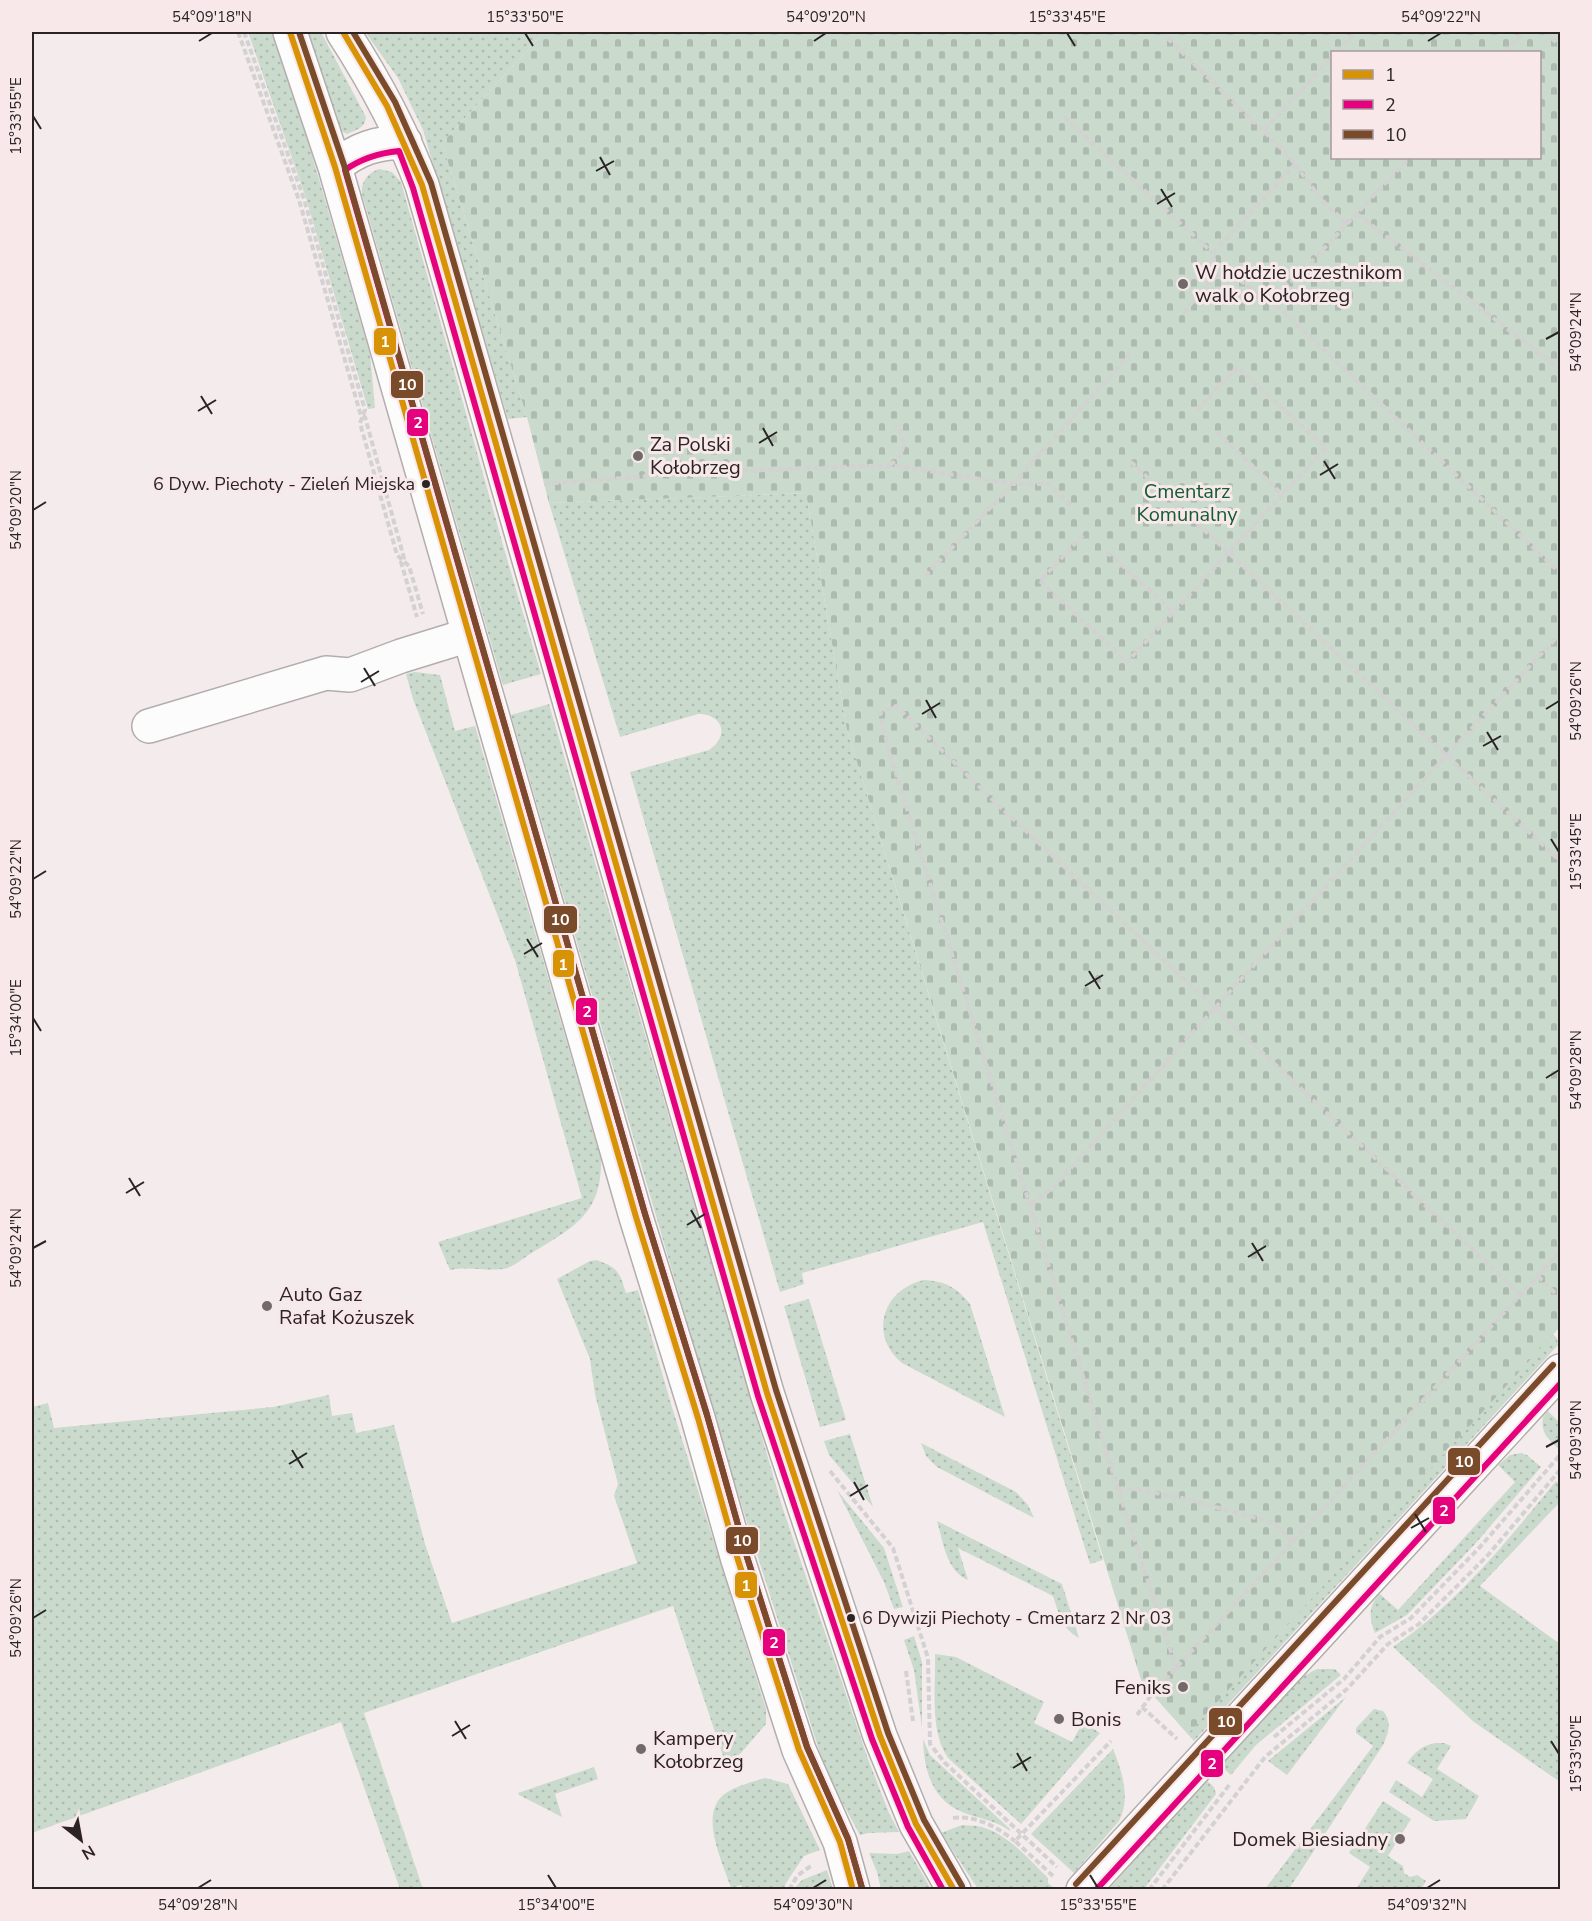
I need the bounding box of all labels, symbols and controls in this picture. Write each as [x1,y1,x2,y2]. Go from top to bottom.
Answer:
text: 54°09'18"N [172,7,252,27]
text: 15°33'50"E [486,7,564,27]
text: 54°09'20"N [786,7,866,27]
text: 15°33'45"E [1028,7,1106,27]
text: 54°09'22"N [1401,7,1481,27]
legend [1331,51,1541,159]
text: 1 [1385,63,1396,87]
text: 15°33'55"E [6,77,26,155]
text: 2 [1385,93,1396,117]
text: 10 [1385,123,1407,147]
place label: W hołdzie uczestnikom walk o Kołobrzeg [1195,259,1403,309]
marker: W hołdzie uczestnikom walk o Kołobrzeg [1176,277,1190,291]
text: 54°09'24"N [1566,292,1586,372]
line badge: 1 [373,327,397,356]
text: 1 [380,331,390,353]
line badge: 10 [390,370,424,399]
text: 10 [397,374,417,396]
line badge: 2 [406,408,429,437]
text: 2 [413,412,423,434]
place label: Za Polski Kołobrzeg [650,431,741,481]
marker: Za Polski Kołobrzeg [631,449,645,463]
text: 54°09'20"N [6,470,26,550]
place label: 6 Dyw. Piechoty - Zieleń Miejska [153,472,415,496]
marker: 6 Dyw. Piechoty - Zieleń Miejska [420,478,432,490]
park label: Cmentarz Komunalny [1136,478,1238,528]
text: 54°09'26"N [1566,661,1586,741]
text: 15°33'45"E [1566,813,1586,891]
text: 54°09'22"N [6,839,26,919]
line badge: 10 [543,905,578,934]
text: 10 [550,909,570,931]
line badge: 1 [552,949,575,978]
text: 1 [558,954,568,976]
text: 15°34'00"E [6,979,26,1057]
line badge: 2 [575,997,598,1026]
text: 2 [582,1001,592,1023]
text: 54°09'28"N [1566,1030,1586,1110]
text: 54°09'24"N [6,1208,26,1288]
place label: Auto Gaz Rafał Kożuszek [279,1281,415,1331]
marker: Auto Gaz Rafał Kożuszek [260,1299,274,1313]
text: 54°09'30"N [1566,1400,1586,1480]
line badge: 10 [1447,1447,1481,1476]
text: 10 [1454,1451,1474,1473]
line badge: 2 [1432,1496,1456,1525]
text: 2 [1439,1500,1449,1522]
line badge: 10 [725,1526,759,1555]
text: 10 [732,1530,752,1552]
line badge: 1 [734,1571,758,1599]
text: 1 [741,1575,751,1597]
text: 54°09'26"N [6,1578,26,1658]
place label: 6 Dywizji Piechoty - Cmentarz 2 Nr 03 [862,1606,1171,1630]
marker: 6 Dywizji Piechoty - Cmentarz 2 Nr 03 [845,1612,857,1624]
line badge: 2 [762,1628,786,1657]
text: 2 [769,1632,779,1654]
place label: Feniks [1114,1674,1171,1701]
marker: Feniks [1176,1680,1190,1694]
place label: Bonis [1071,1706,1121,1733]
line badge: 10 [1208,1707,1243,1736]
text: 10 [1216,1711,1236,1733]
marker: Bonis [1052,1712,1066,1726]
text: 15°33'50"E [1566,1715,1586,1793]
place label: Kampery Kołobrzeg [653,1725,744,1775]
marker: Kampery Kołobrzeg [634,1742,648,1756]
line badge: 2 [1200,1749,1224,1778]
text: 2 [1207,1753,1217,1775]
north arrow [51,1810,111,1870]
place label: Domek Biesiadny [1232,1826,1389,1853]
marker: Domek Biesiadny [1393,1832,1407,1846]
text: N [77,1839,99,1865]
text: 54°09'28"N [158,1895,238,1915]
text: 15°34'00"E [517,1895,595,1915]
text: 54°09'30"N [773,1895,853,1915]
text: 15°33'55"E [1059,1895,1137,1915]
text: 54°09'32"N [1387,1895,1467,1915]

